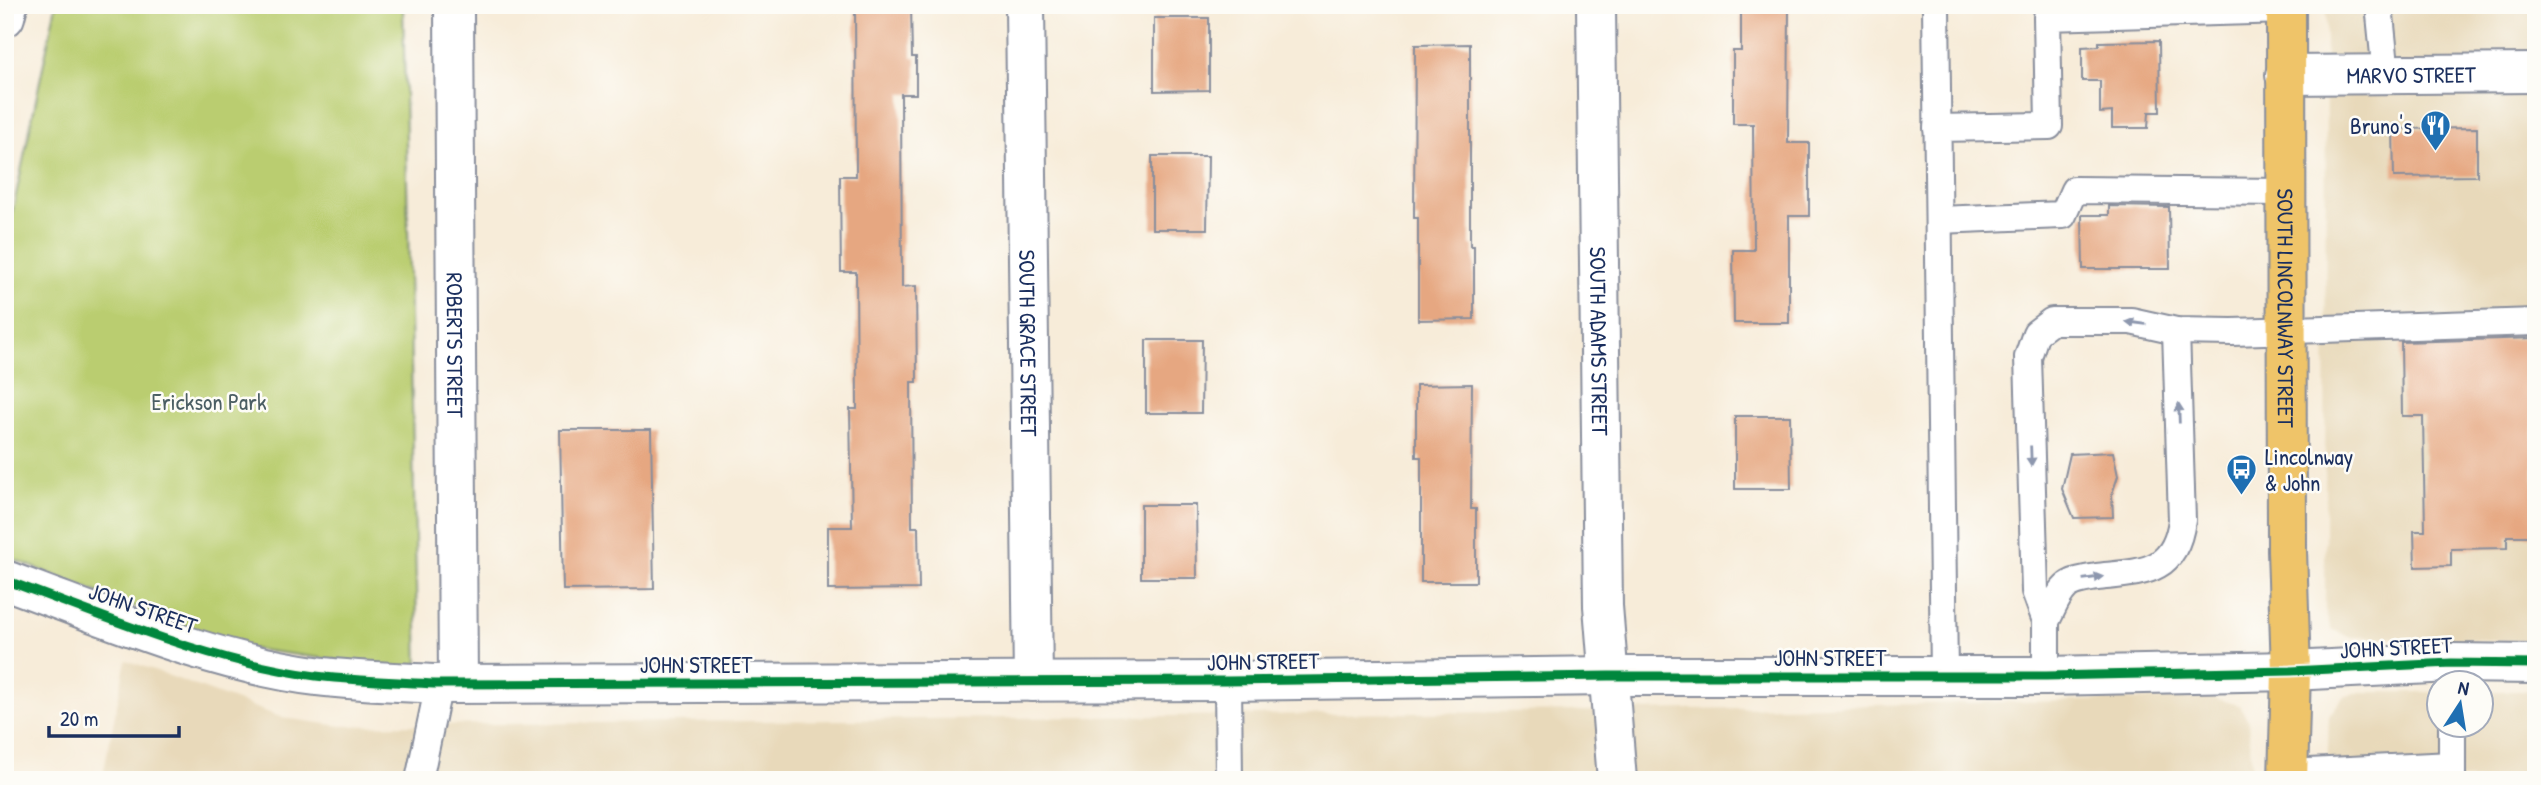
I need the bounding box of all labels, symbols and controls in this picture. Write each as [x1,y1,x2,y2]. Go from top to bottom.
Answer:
street label: MARVO STREET [2346,58,2476,90]
restaurant icon: Bruno's [2418,108,2452,152]
place label: Bruno's [2350,110,2412,141]
street label: SOUTH LINCOLNWAY STREET [2271,188,2302,428]
street label: SOUTH ADAMS STREET [1583,246,1617,436]
street label: SOUTH GRACE STREET [1012,250,1046,437]
street label: ROBERTS STREET [440,272,472,418]
one-way arrow [2124,317,2146,328]
park label: Erickson Park [152,386,267,417]
one-way arrow [2173,402,2184,424]
place label: Lincolnway & John [2265,441,2353,498]
one-way arrow [2025,445,2037,467]
bus stop icon: Lincolnway & John [2225,452,2259,496]
one-way arrow [2082,572,2104,583]
street label: JOHN STREET [85,575,201,641]
street label: JOHN STREET [2339,629,2453,665]
street label: JOHN STREET [1774,642,1886,673]
street label: JOHN STREET [1207,645,1320,677]
street label: JOHN STREET [640,649,752,680]
north arrow [2426,670,2496,740]
text: N [2456,674,2471,701]
scale bar [49,694,178,738]
text: 20 m [60,704,98,733]

